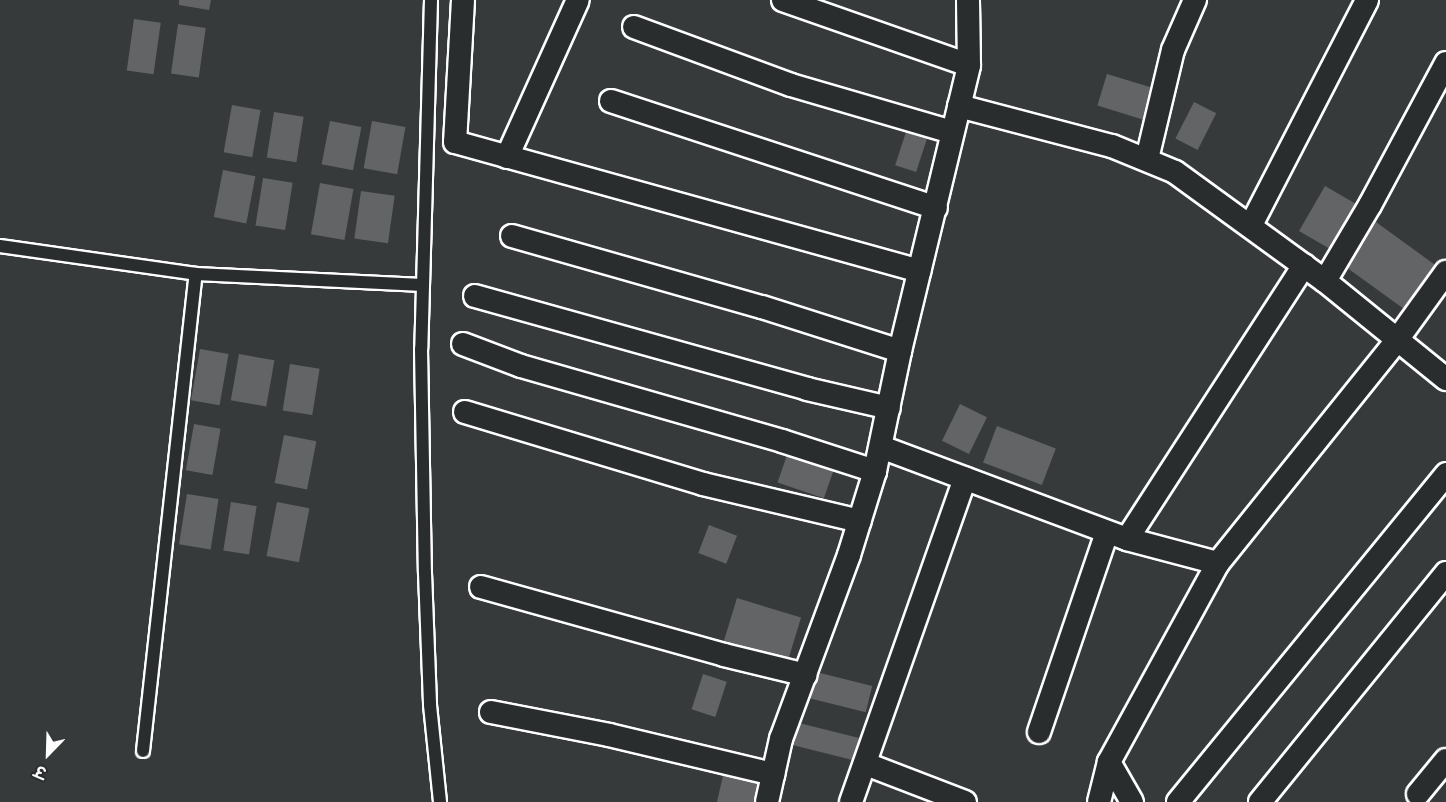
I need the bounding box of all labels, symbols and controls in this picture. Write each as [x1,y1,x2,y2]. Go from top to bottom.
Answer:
north arrow [18,724,78,784]
text: उ [31,757,51,784]

